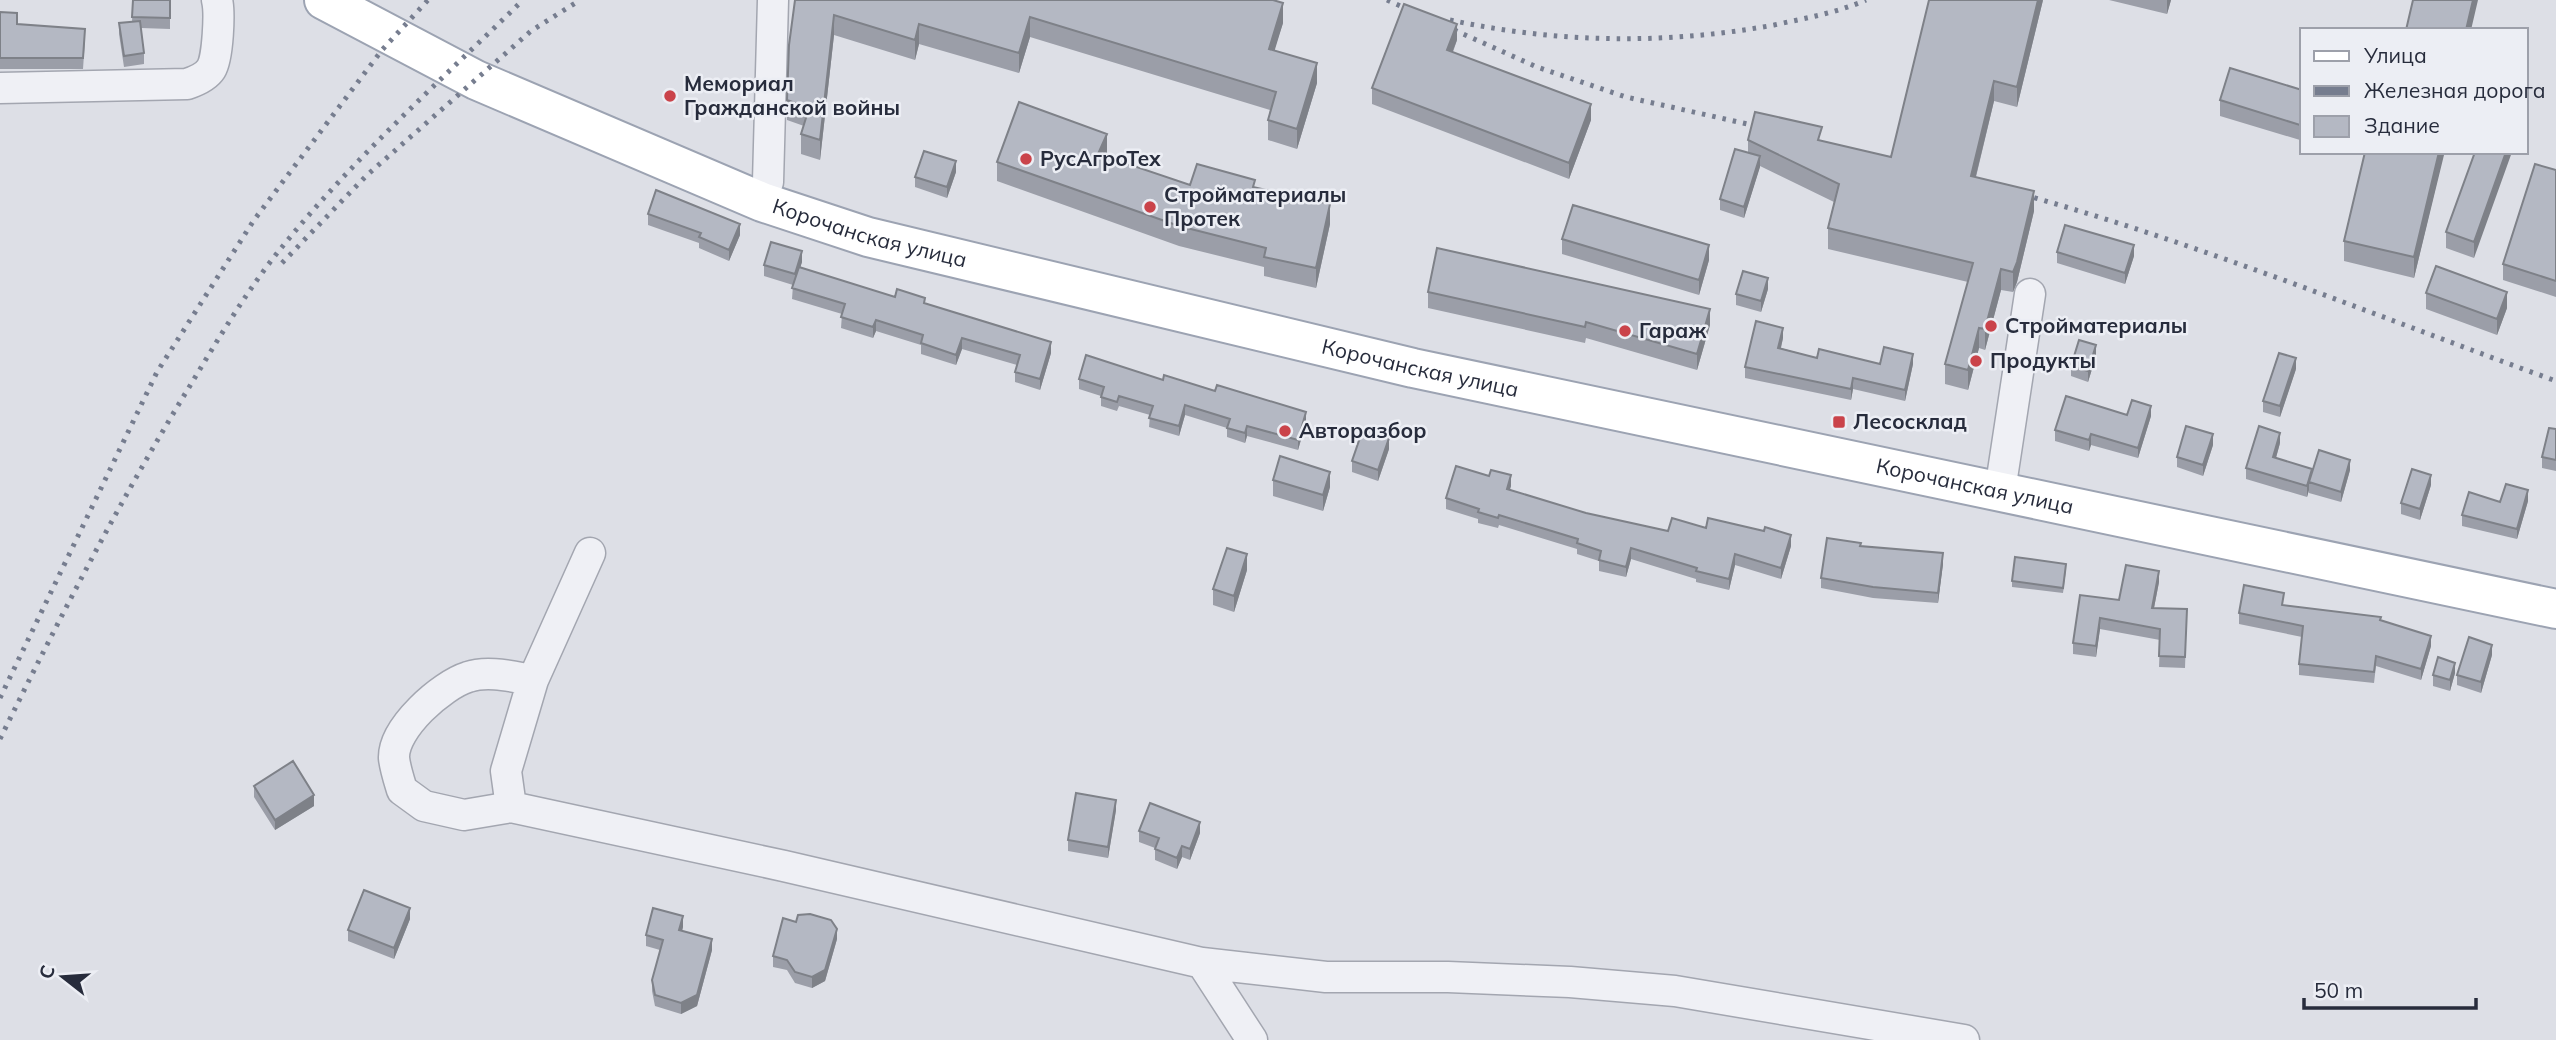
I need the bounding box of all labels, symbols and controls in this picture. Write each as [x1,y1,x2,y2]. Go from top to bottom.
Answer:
legend [2300,28,2528,154]
text: Улица [2363,42,2427,68]
place label: Мемориал Гражданской войны [684,70,900,120]
text: Железная дорога [2364,77,2546,103]
marker: Мемориал Гражданской войны [662,88,678,104]
text: Здание [2364,112,2440,138]
place label: РусАгроТех [1040,145,1161,171]
marker: РусАгроТех [1018,151,1034,167]
place label: Стройматериалы Протек [1164,181,1346,231]
street label: Корочанская улица [769,192,970,272]
marker: Стройматериалы Протек [1142,199,1158,215]
place label: Стройматериалы [2005,312,2187,338]
place label: Гараж [1639,317,1706,343]
marker: Стройматериалы [1983,318,1999,334]
marker: Гараж [1617,323,1633,339]
street label: Корочанская улица [1319,333,1521,402]
place label: Продукты [1990,347,2096,373]
marker: Продукты [1968,353,1984,369]
place label: Лесосклад [1853,408,1967,434]
marker: Лесосклад [1831,414,1847,430]
place label: Авторазбор [1299,417,1426,443]
marker: Авторазбор [1277,423,1293,439]
street label: Корочанская улица [1874,452,2076,519]
north arrow [28,942,98,1012]
text: С [33,962,60,982]
scale bar [2304,967,2476,1011]
text: 50 m [2314,977,2363,1003]

